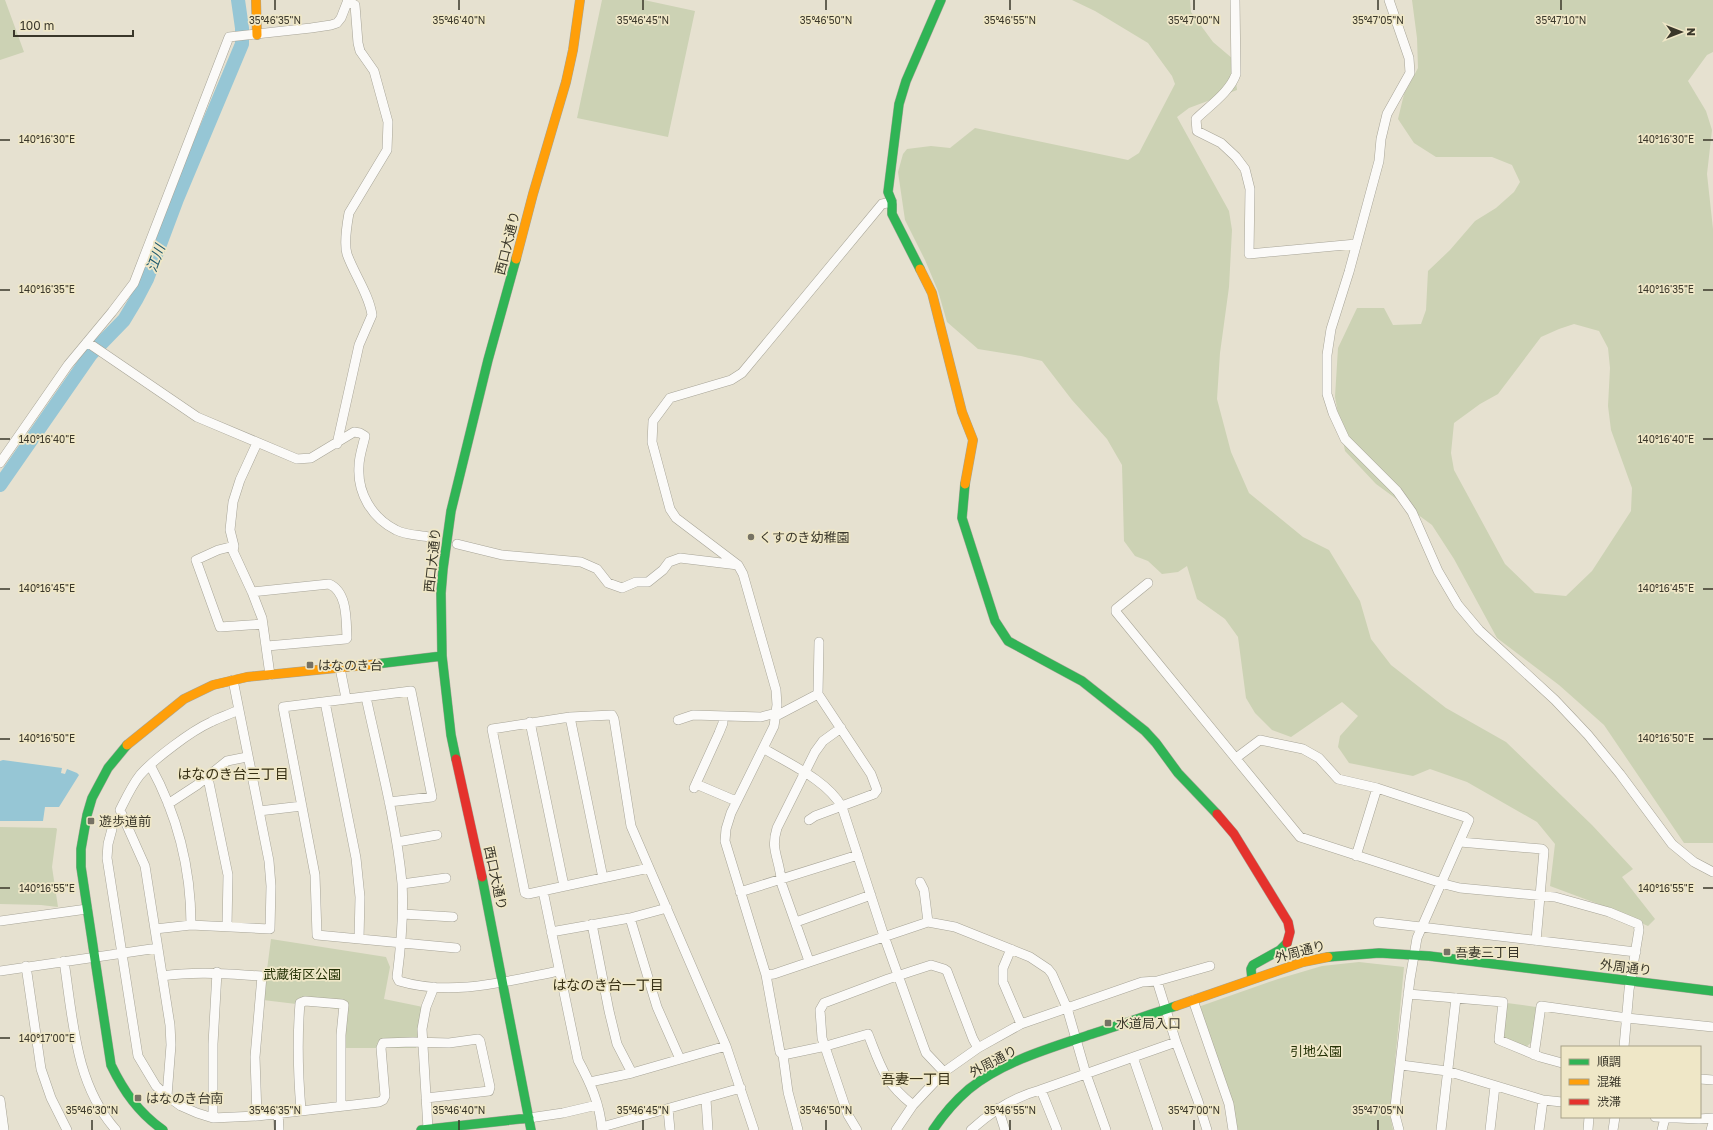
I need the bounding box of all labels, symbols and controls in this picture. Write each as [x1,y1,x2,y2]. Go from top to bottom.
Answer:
scale bar [14,12,133,38]
north arrow [1661,12,1701,52]
text: 35°46'35"N [249,14,301,26]
text: 35°46'40"N [433,14,485,26]
text: 35°46'45"N [617,14,669,26]
text: 35°46'50"N [800,14,852,26]
text: 35°46'55"N [984,14,1036,26]
text: 35°47'00"N [1168,14,1220,26]
text: 35°47'05"N [1352,14,1404,26]
text: 35°47'10"N [1536,14,1586,26]
text: 100 m [20,18,54,33]
text: N [1685,28,1698,36]
text: 140°16'30"E [19,133,75,145]
text: 140°16'30"E [1638,133,1694,145]
street label: 西口大通り [491,210,523,276]
water label: 江川 [142,240,168,274]
text: 140°16'35"E [19,283,75,295]
text: 140°16'35"E [1638,283,1694,295]
text: 140°16'40"E [19,433,75,445]
text: 140°16'40"E [1638,433,1694,445]
street label: 西口大通り [421,527,443,593]
place label: くすのき幼稚園 [759,529,850,545]
marker: くすのき幼稚園 [746,532,756,542]
text: 140°16'45"E [19,582,75,594]
text: 140°16'45"E [1638,582,1694,594]
place label: はなのき台 [318,657,383,673]
marker: はなのき台 [305,660,315,670]
text: 140°16'50"E [19,732,75,744]
text: 140°16'50"E [1638,732,1694,744]
district label: はなのき台三丁目 [177,765,289,782]
place label: 遊歩道前 [99,813,151,829]
marker: 遊歩道前 [86,816,96,826]
street label: 西口大通り [481,845,511,911]
text: 140°16'55"E [19,882,75,894]
text: 140°16'55"E [1638,882,1694,894]
street label: 外周通り [1273,937,1327,965]
place label: 吾妻三丁目 [1455,944,1520,960]
marker: 吾妻三丁目 [1442,947,1452,957]
street label: 外周通り [1599,956,1653,978]
park label: 武蔵街区公園 [263,966,341,982]
district label: はなのき台一丁目 [552,976,664,993]
place label: 水道局入口 [1116,1015,1181,1031]
marker: 水道局入口 [1103,1018,1113,1028]
text: 140°17'00"E [19,1032,75,1044]
street label: 外周通り [966,1042,1020,1080]
park label: 引地公園 [1290,1043,1342,1059]
legend [1561,1046,1701,1118]
text: 順調 [1597,1054,1621,1069]
district label: 吾妻一丁目 [881,1070,951,1087]
text: 混雑 [1597,1074,1621,1089]
place label: はなのき台南 [146,1090,224,1106]
marker: はなのき台南 [133,1093,143,1103]
text: 渋滞 [1597,1094,1621,1109]
text: 35°46'30"N [66,1104,118,1116]
text: 35°46'35"N [249,1104,301,1116]
text: 35°46'40"N [433,1104,485,1116]
text: 35°46'45"N [617,1104,669,1116]
text: 35°46'50"N [800,1104,852,1116]
text: 35°46'55"N [984,1104,1036,1116]
text: 35°47'00"N [1168,1104,1220,1116]
text: 35°47'05"N [1352,1104,1404,1116]

